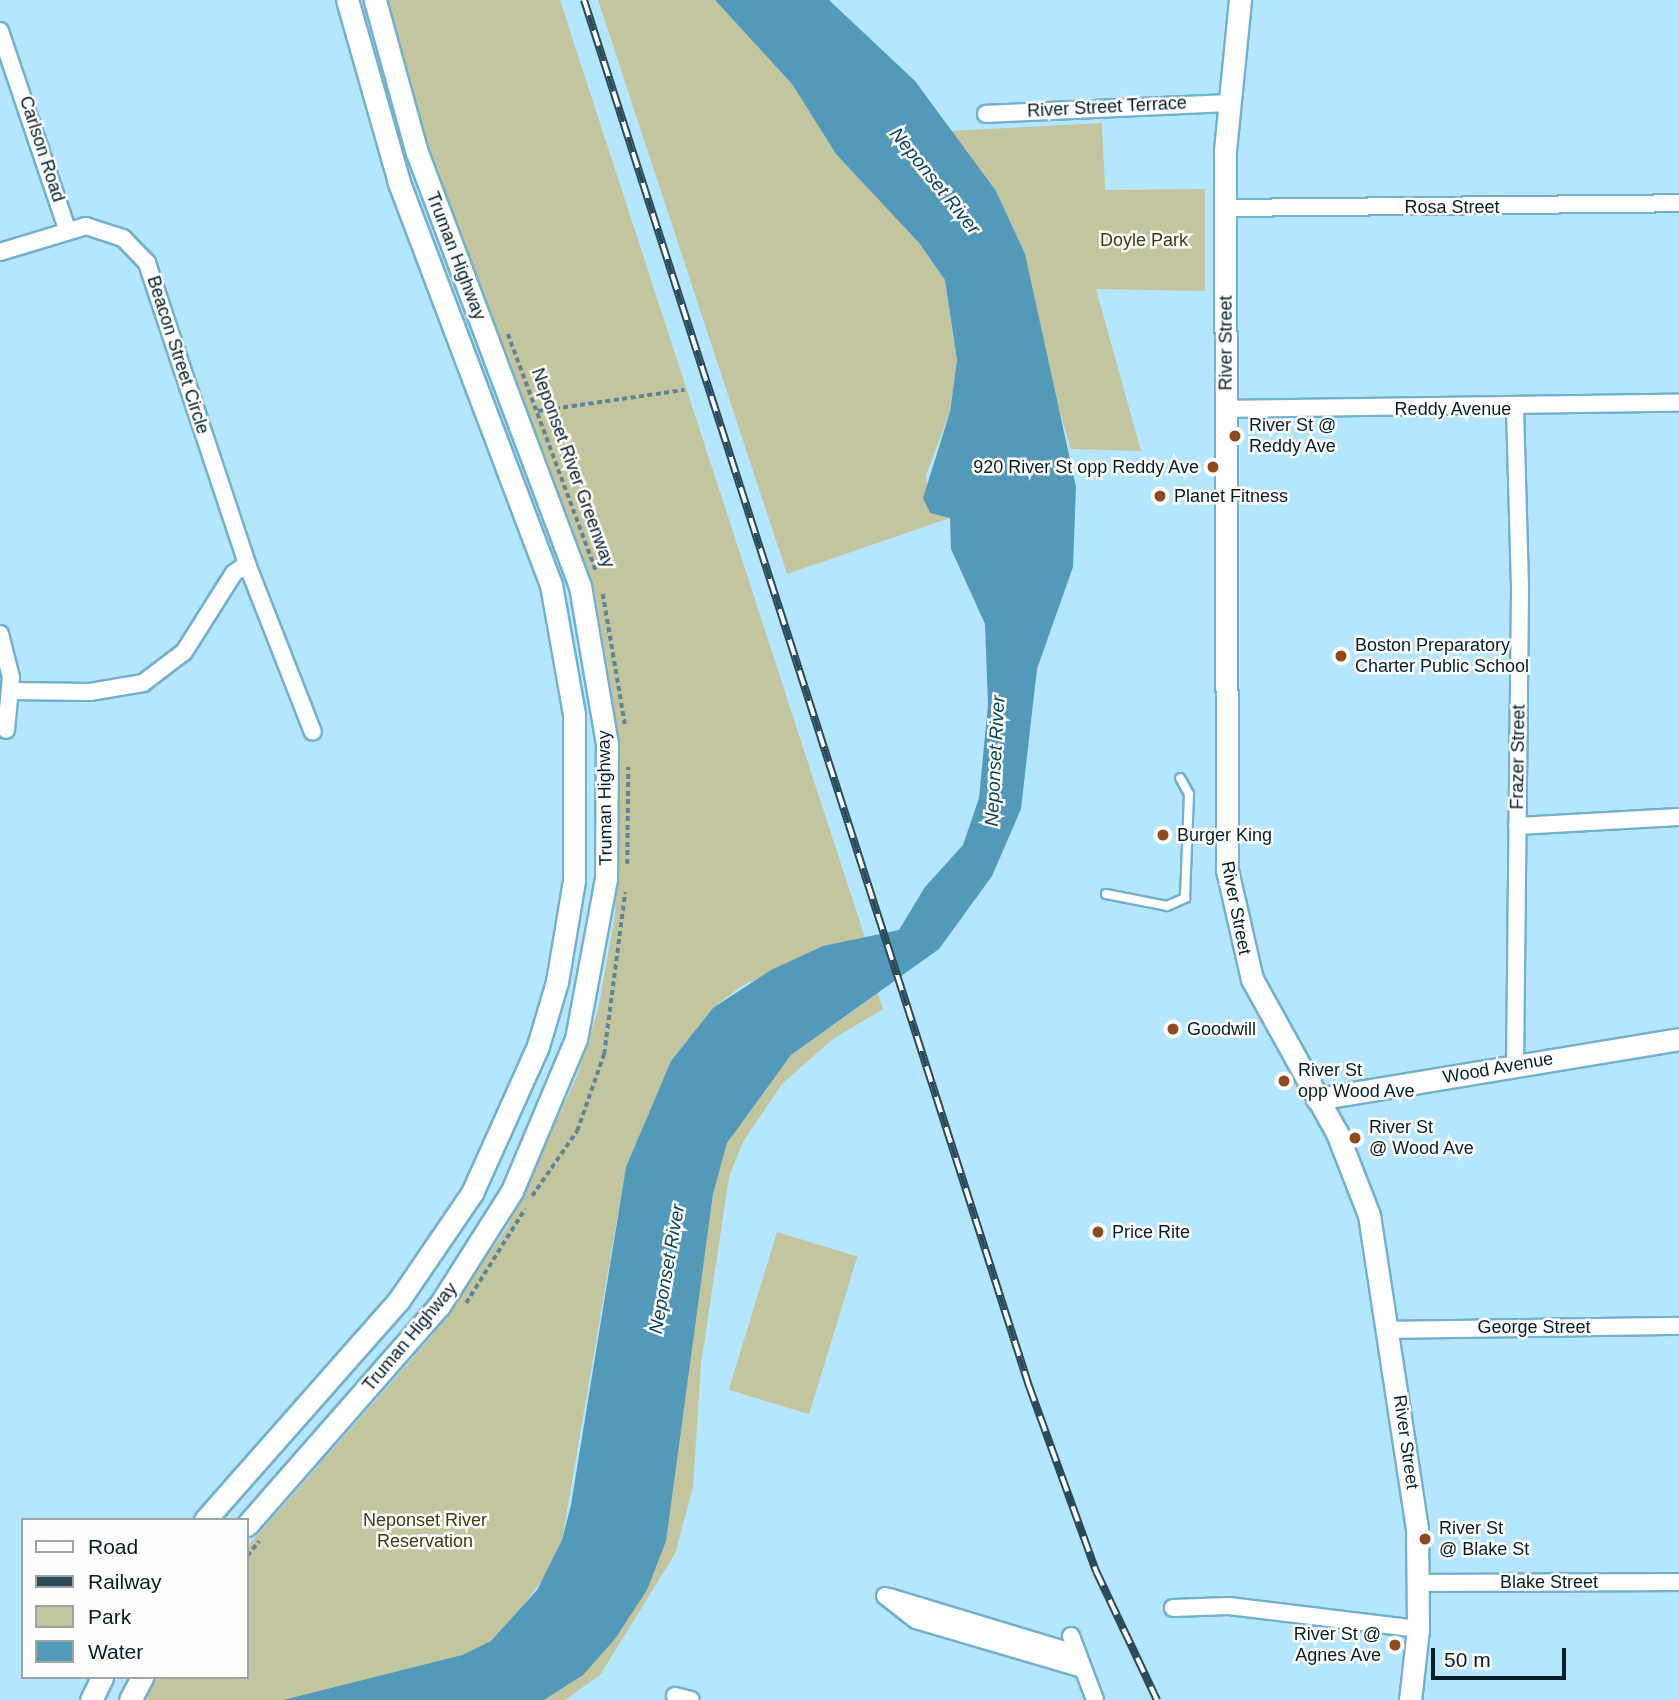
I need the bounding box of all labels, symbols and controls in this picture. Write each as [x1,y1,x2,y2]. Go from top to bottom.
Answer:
street label: River Street Terrace [1027,92,1187,122]
street label: Carlson Road [15,93,69,205]
water label: Neponset River [885,123,985,239]
street label: Truman Highway [422,189,490,323]
street label: Rosa Street [1404,196,1500,218]
park label: Doyle Park [1100,229,1188,251]
street label: Beacon Street Circle [142,273,214,437]
street label: River Street [1215,295,1237,391]
street label: Neponset River Greenway [527,365,619,571]
street label: Reddy Avenue [1394,398,1512,420]
place label: River St @ Reddy Ave [1249,415,1337,458]
marker: River St @ Reddy Ave [1227,428,1243,444]
place label: 920 River St opp Reddy Ave [972,456,1199,478]
marker: 920 River St opp Reddy Ave [1205,459,1221,475]
place label: Planet Fitness [1174,485,1288,507]
marker: Planet Fitness [1152,488,1168,504]
place label: Boston Preparatory Charter Public School [1355,635,1529,678]
marker: Boston Preparatory Charter Public School [1333,648,1349,664]
water label: Neponset River [980,695,1010,827]
street label: Frazer Street [1506,704,1530,810]
street label: Truman Highway [593,730,617,866]
place label: Burger King [1177,824,1272,846]
marker: Burger King [1155,827,1171,843]
street label: River Street [1216,859,1256,957]
place label: Goodwill [1187,1018,1256,1040]
marker: Goodwill [1165,1021,1181,1037]
street label: Wood Avenue [1441,1048,1555,1088]
place label: River St opp Wood Ave [1298,1060,1415,1102]
marker: River St opp Wood Ave [1276,1073,1292,1089]
place label: River St @ Wood Ave [1369,1117,1475,1160]
marker: River St @ Wood Ave [1347,1130,1363,1146]
water label: Neponset River [644,1203,690,1335]
place label: Price Rite [1112,1221,1190,1243]
marker: Price Rite [1090,1224,1106,1240]
street label: Truman Highway [358,1278,462,1396]
street label: George Street [1477,1316,1591,1338]
street label: River Street [1389,1393,1423,1491]
park label: Neponset River Reservation [363,1510,487,1552]
legend [21,1518,248,1679]
place label: River St @ Blake St [1439,1518,1529,1560]
marker: River St @ Blake St [1417,1531,1433,1547]
text: Road [88,1535,138,1558]
text: Railway [88,1570,162,1593]
street label: Blake Street [1500,1571,1598,1593]
text: Park [88,1605,131,1628]
place label: River St @ Agnes Ave [1294,1624,1381,1666]
scale bar [1434,1634,1569,1678]
marker: River St @ Agnes Ave [1387,1637,1403,1653]
text: Water [88,1640,143,1663]
text: 50 m [1444,1648,1491,1671]

